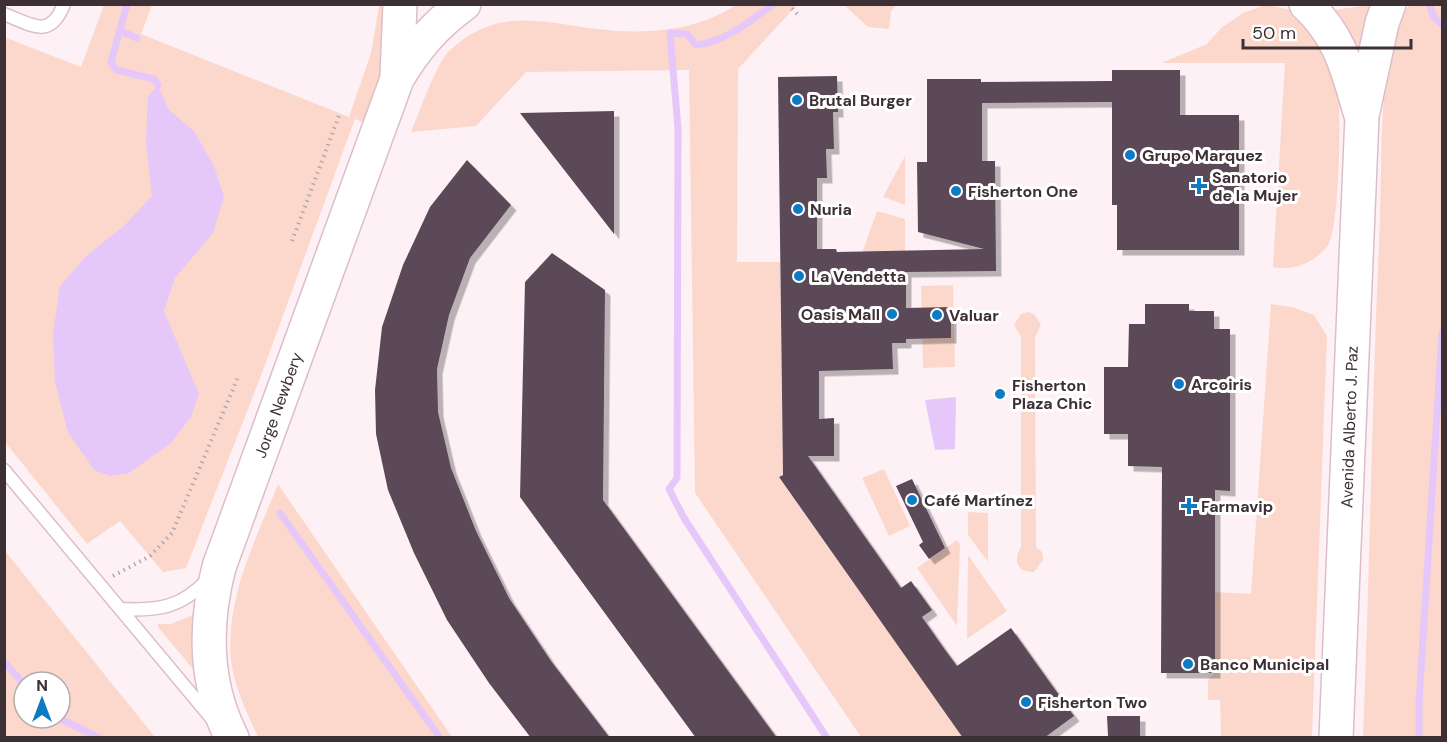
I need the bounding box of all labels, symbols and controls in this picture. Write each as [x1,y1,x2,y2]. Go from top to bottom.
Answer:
scale bar [1243,12,1411,50]
text: 50 m [1252,21,1296,45]
place label: Brutal Burger [809,90,912,111]
marker: Brutal Burger [790,93,804,107]
place label: Grupo Marquez [1142,145,1263,166]
marker: Grupo Marquez [1123,148,1137,162]
place label: Sanatorio de la Mujer [1212,167,1298,206]
marker: Sanatorio de la Mujer [1190,177,1208,195]
place label: Fisherton One [968,181,1078,202]
marker: Fisherton One [949,184,963,198]
place label: Nuria [810,199,852,220]
marker: Nuria [791,202,805,216]
place label: La Vendetta [811,266,906,287]
marker: La Vendetta [792,269,806,283]
place label: Oasis Mall [801,304,880,325]
place label: Valuar [949,305,999,326]
marker: Oasis Mall [885,307,899,321]
marker: Valuar [930,308,944,322]
street label: Avenida Alberto J. Paz [1336,346,1363,508]
street label: Jorge Newbery [250,349,307,461]
place label: Arcoiris [1191,374,1252,395]
place label: Fisherton Plaza Chic [1012,375,1092,414]
marker: Arcoiris [1172,377,1186,391]
marker: Fisherton Plaza Chic [993,387,1007,401]
place label: Café Martínez [924,490,1033,511]
marker: Café Martínez [905,493,919,507]
place label: Farmavip [1201,496,1273,517]
marker: Farmavip [1182,499,1196,513]
place label: Banco Municipal [1200,654,1329,675]
marker: Banco Municipal [1181,657,1195,671]
north arrow [12,670,72,730]
text: N [36,675,48,696]
place label: Fisherton Two [1038,692,1147,713]
marker: Fisherton Two [1019,695,1033,709]

